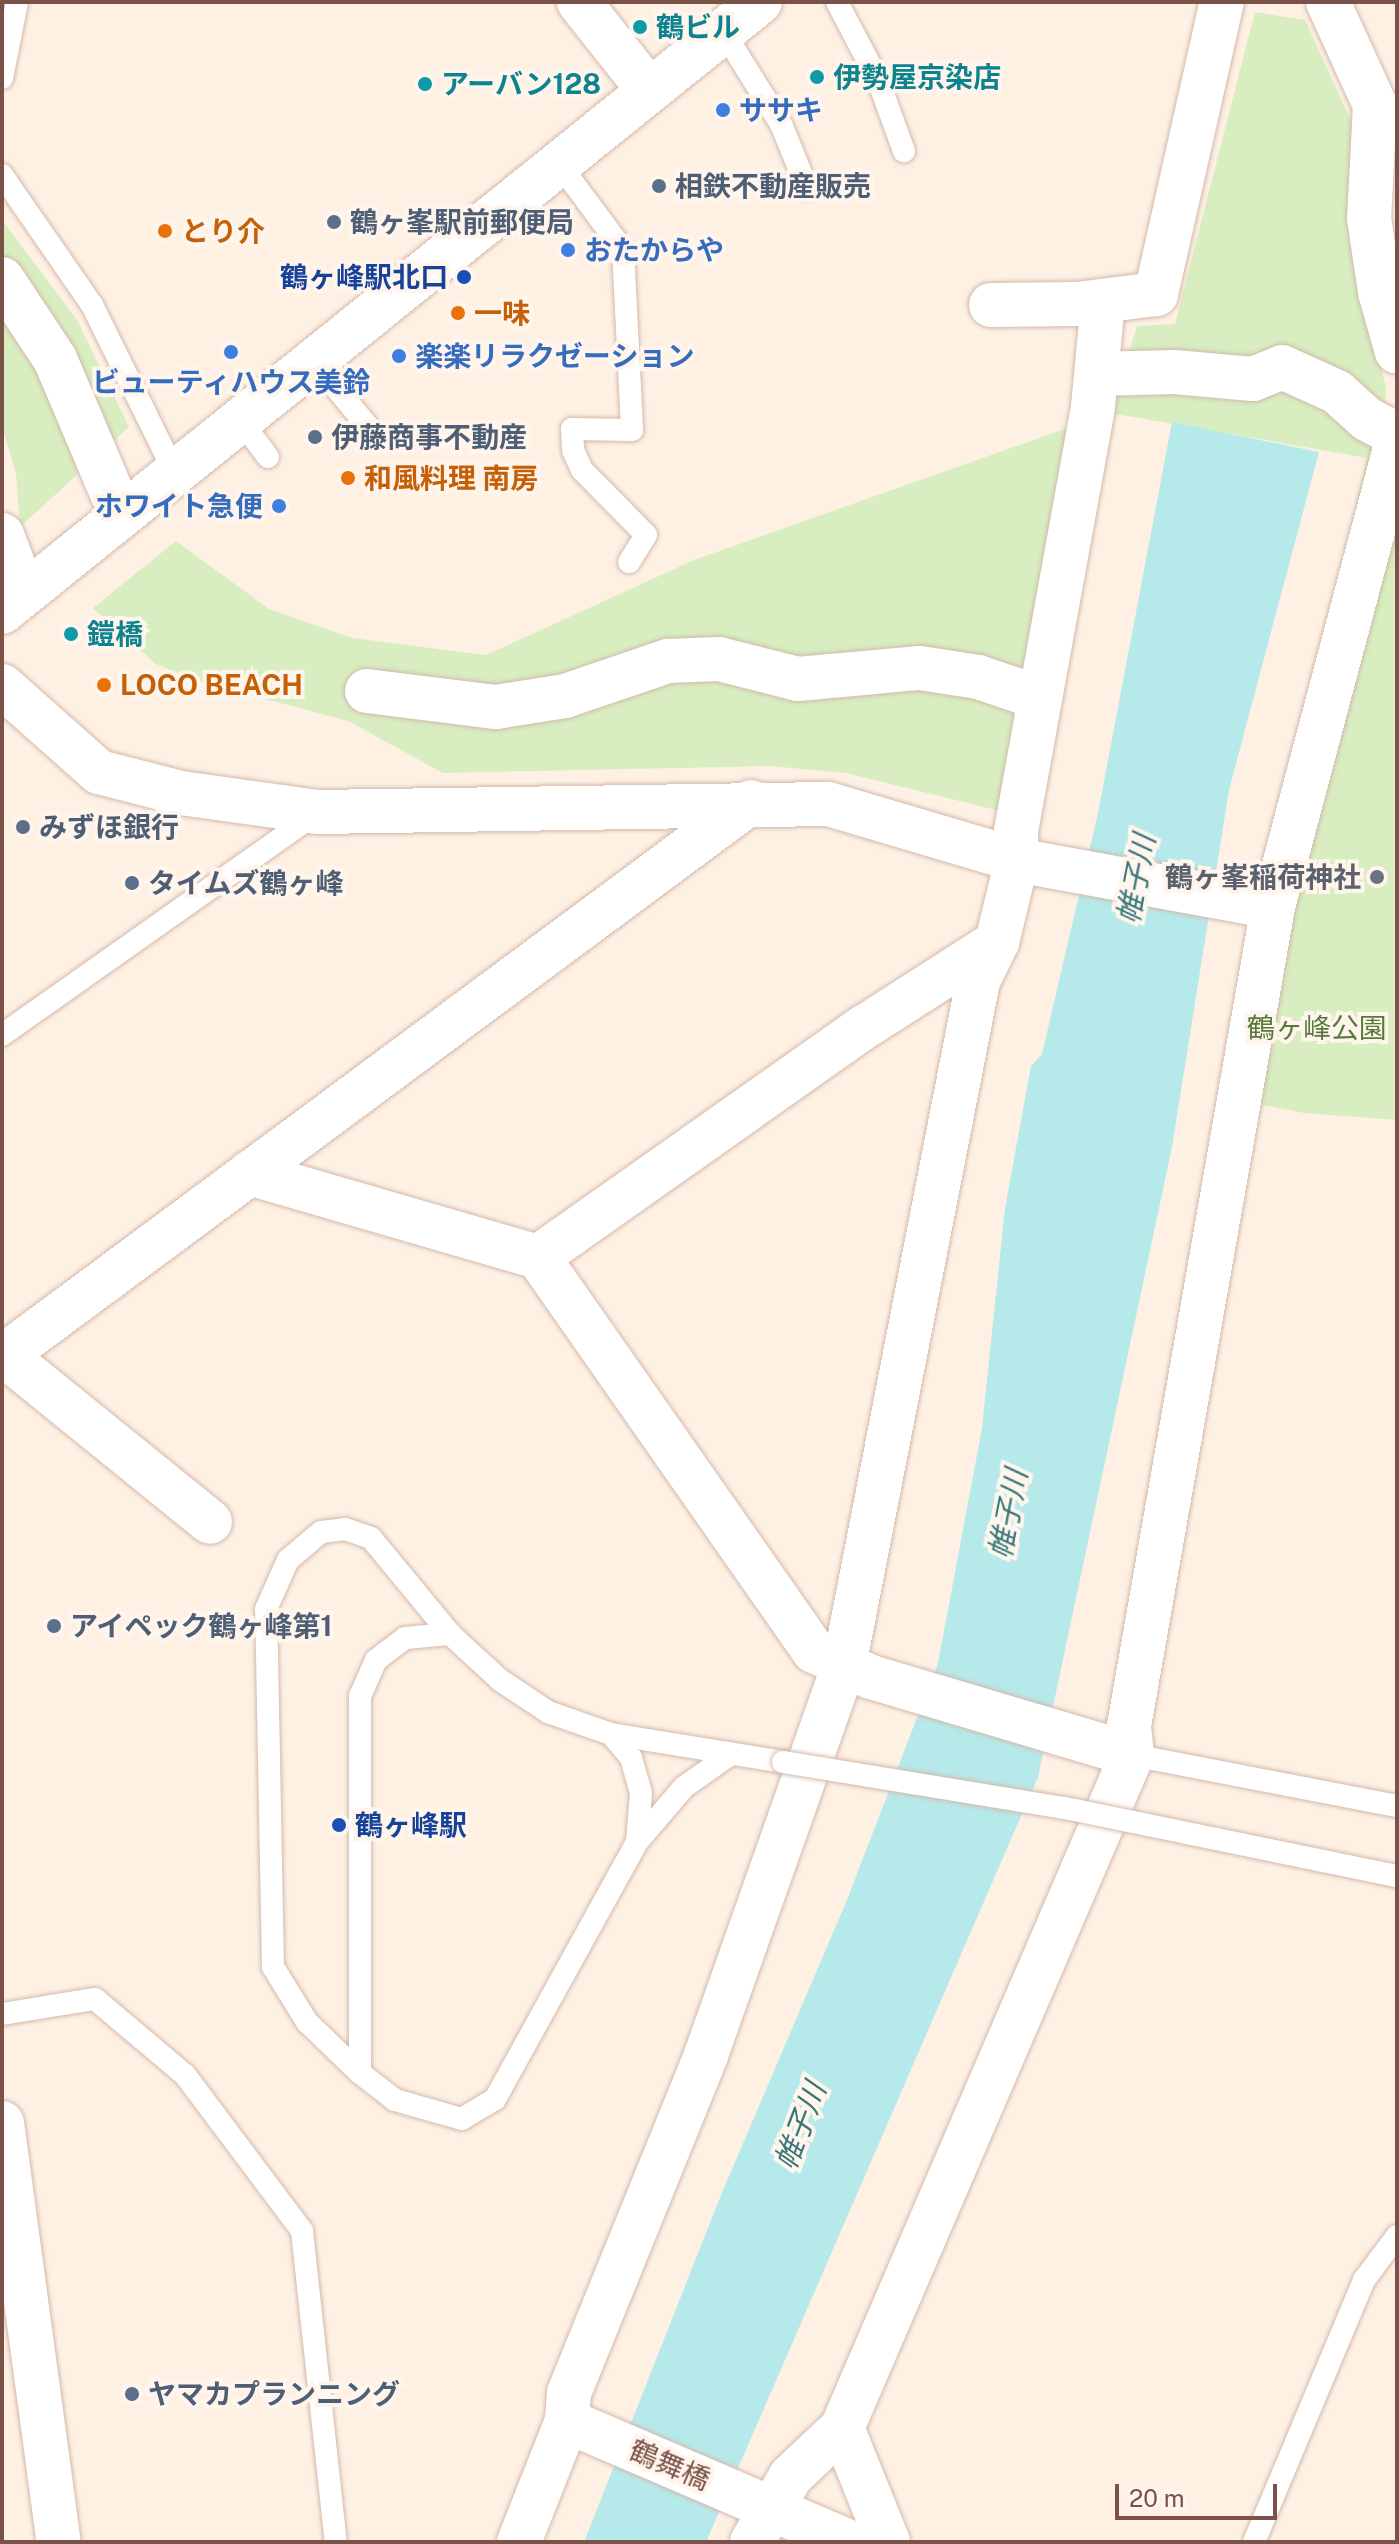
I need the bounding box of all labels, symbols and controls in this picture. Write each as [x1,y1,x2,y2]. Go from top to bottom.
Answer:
place label: 鶴ビル [656,10,740,44]
marker: 鶴ビル [631,18,649,36]
place label: 伊勢屋京染店 [833,60,1001,94]
place label: アーバン128 [441,67,600,101]
marker: 伊勢屋京染店 [808,68,826,86]
marker: アーバン128 [416,75,434,93]
place label: ササキ [739,93,823,127]
marker: ササキ [714,101,732,119]
place label: 相鉄不動産販売 [675,169,871,203]
marker: 相鉄不動産販売 [650,177,668,195]
place label: 鶴ヶ峯駅前郵便局 [350,205,574,239]
marker: 鶴ヶ峯駅前郵便局 [325,213,343,231]
place label: とり介 [181,214,265,248]
marker: とり介 [156,222,174,240]
place label: おたからや [584,233,724,267]
marker: おたからや [559,241,577,259]
place label: 鶴ヶ峰駅北口 [280,260,448,294]
marker: 鶴ヶ峰駅北口 [455,268,473,286]
place label: 一味 [474,296,530,330]
marker: 一味 [449,304,467,322]
place label: 楽楽リラクゼーション [415,339,695,373]
marker: ビューティハウス美鈴 [222,343,240,361]
marker: 楽楽リラクゼーション [390,347,408,365]
place label: ビューティハウス美鈴 [91,365,371,399]
place label: 伊藤商事不動産 [331,420,527,454]
marker: 伊藤商事不動産 [306,428,324,446]
place label: 和風料理 南房 [364,461,538,495]
marker: 和風料理 南房 [339,469,357,487]
place label: ホワイト急便 [95,489,263,523]
marker: ホワイト急便 [270,497,288,515]
place label: 鎧橋 [87,617,143,651]
marker: 鎧橋 [62,625,80,643]
place label: LOCO BEACH [120,668,303,702]
marker: LOCO BEACH [95,676,113,694]
place label: みずほ銀行 [39,810,179,844]
marker: みずほ銀行 [14,818,32,836]
water label: 帷子川 [1110,831,1162,927]
place label: 鶴ヶ峯稲荷神社 [1165,860,1361,894]
place label: タイムズ鶴ヶ峰 [148,866,344,900]
marker: 鶴ヶ峯稲荷神社 [1368,868,1386,886]
marker: タイムズ鶴ヶ峰 [123,874,141,892]
park label: 鶴ヶ峰公園 [1247,1011,1387,1045]
water label: 帷子川 [982,1466,1034,1562]
place label: アイペック鶴ヶ峰第1 [70,1609,334,1643]
marker: アイペック鶴ヶ峰第1 [45,1617,63,1635]
place label: 鶴ヶ峰駅 [355,1808,467,1842]
marker: 鶴ヶ峰駅 [330,1816,348,1834]
water label: 帷子川 [767,2078,833,2174]
place label: ヤマカプランニング [148,2377,400,2411]
marker: ヤマカプランニング [123,2385,141,2403]
street label: 鶴舞橋 [625,2433,715,2497]
scale bar [1119,2468,1281,2518]
text: 20 m [1129,2484,1185,2512]

